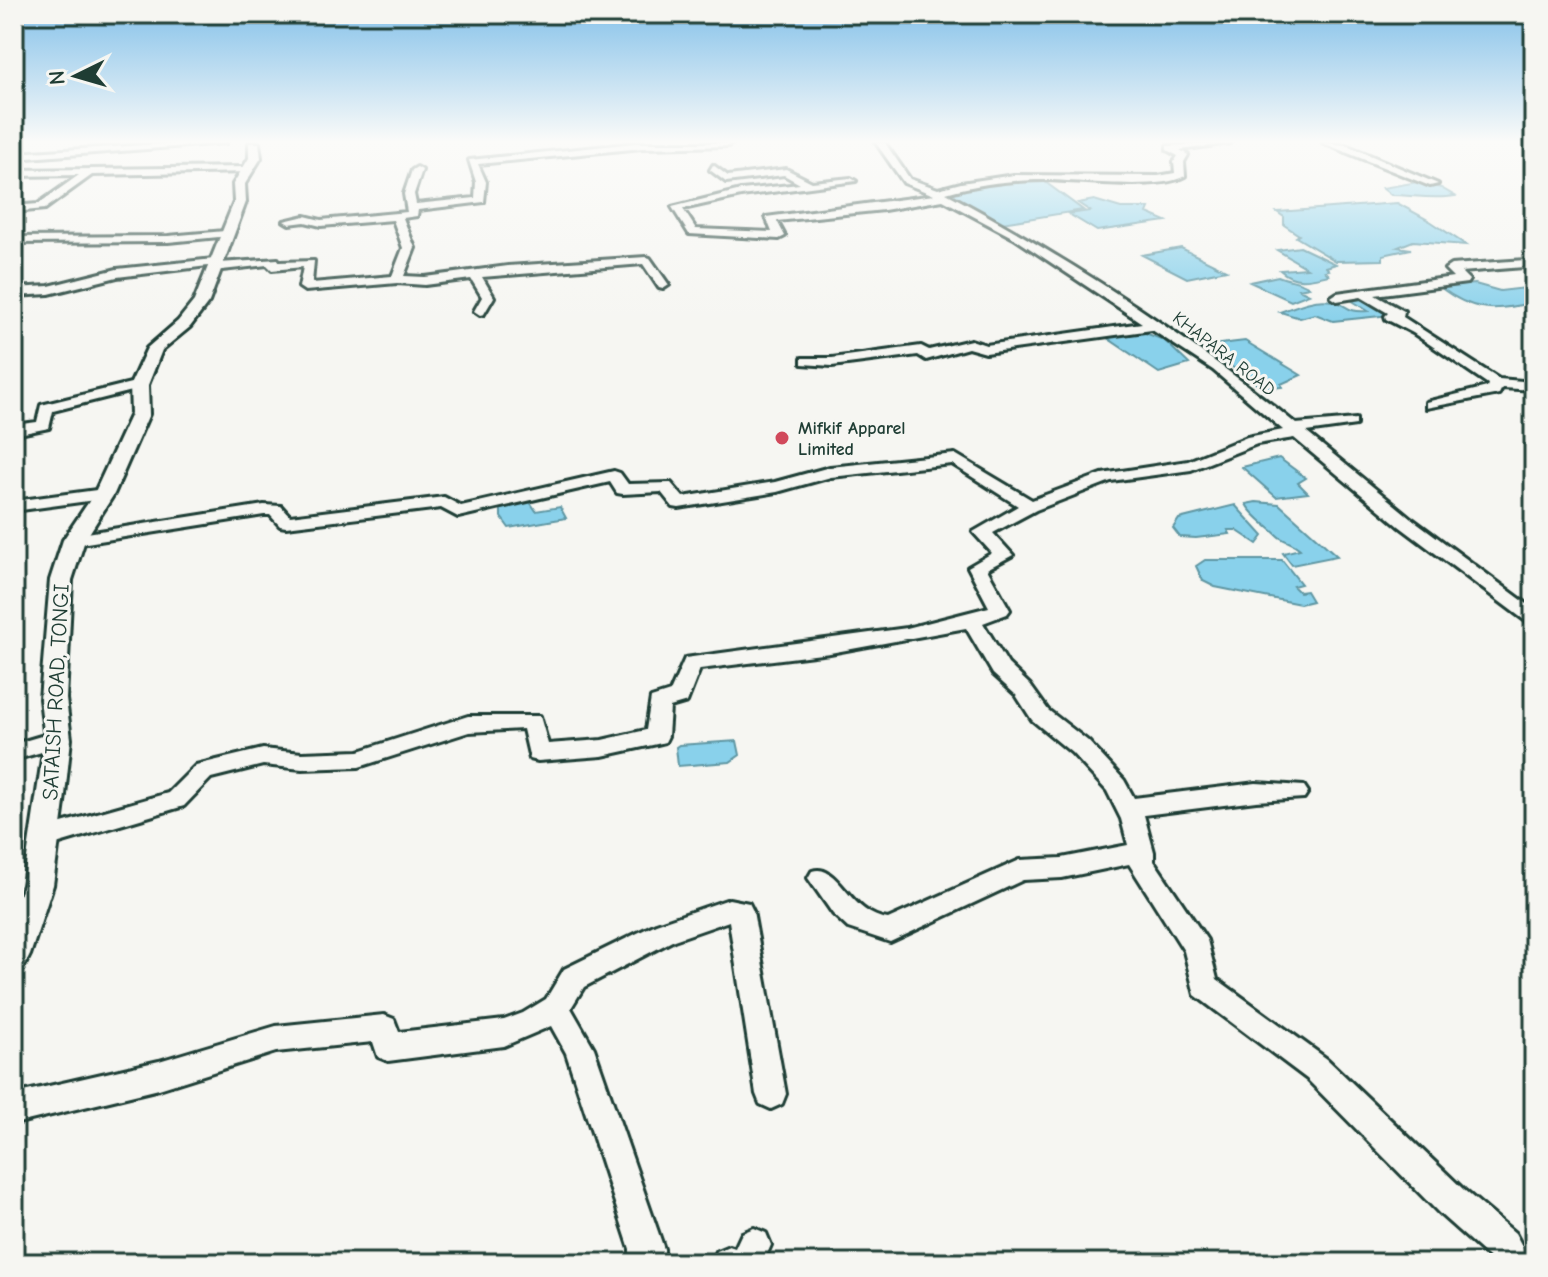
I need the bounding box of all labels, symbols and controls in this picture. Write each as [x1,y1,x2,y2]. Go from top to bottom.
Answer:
north arrow [36,36,116,116]
text: N [43,69,71,86]
street label: KHAPARA ROAD [1168,307,1280,401]
place label: Mifkif Apparel Limited [798,418,906,460]
marker: Mifkif Apparel Limited [773,429,791,447]
street label: SATAISH ROAD, TONGI [37,583,75,801]

